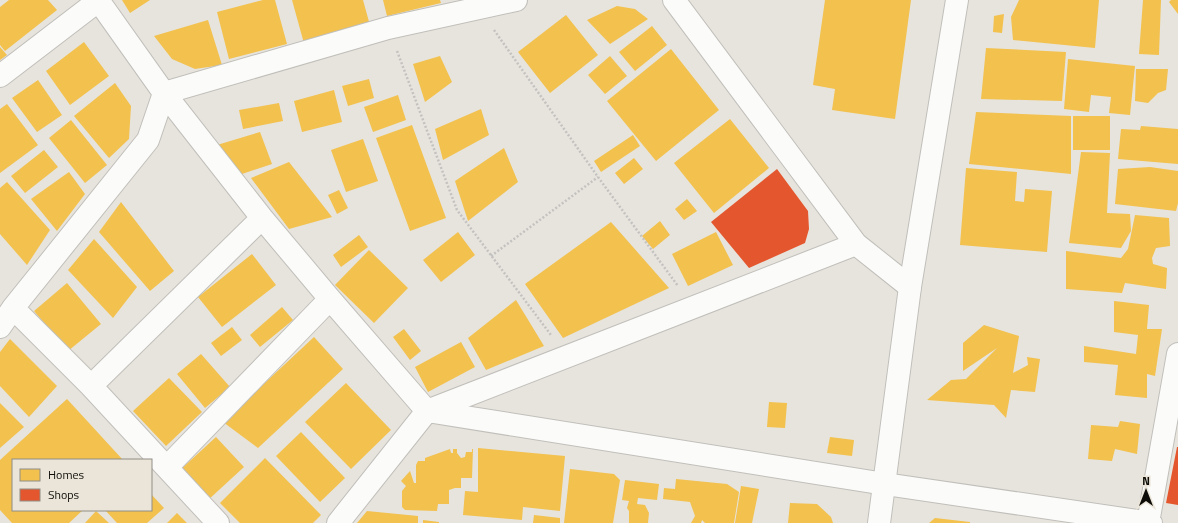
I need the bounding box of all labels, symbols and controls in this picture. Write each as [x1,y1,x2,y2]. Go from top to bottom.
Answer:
legend [12,459,152,511]
text: Homes [48,465,84,484]
north arrow [1126,471,1166,511]
text: N [1142,473,1150,489]
text: Shops [48,485,80,504]

